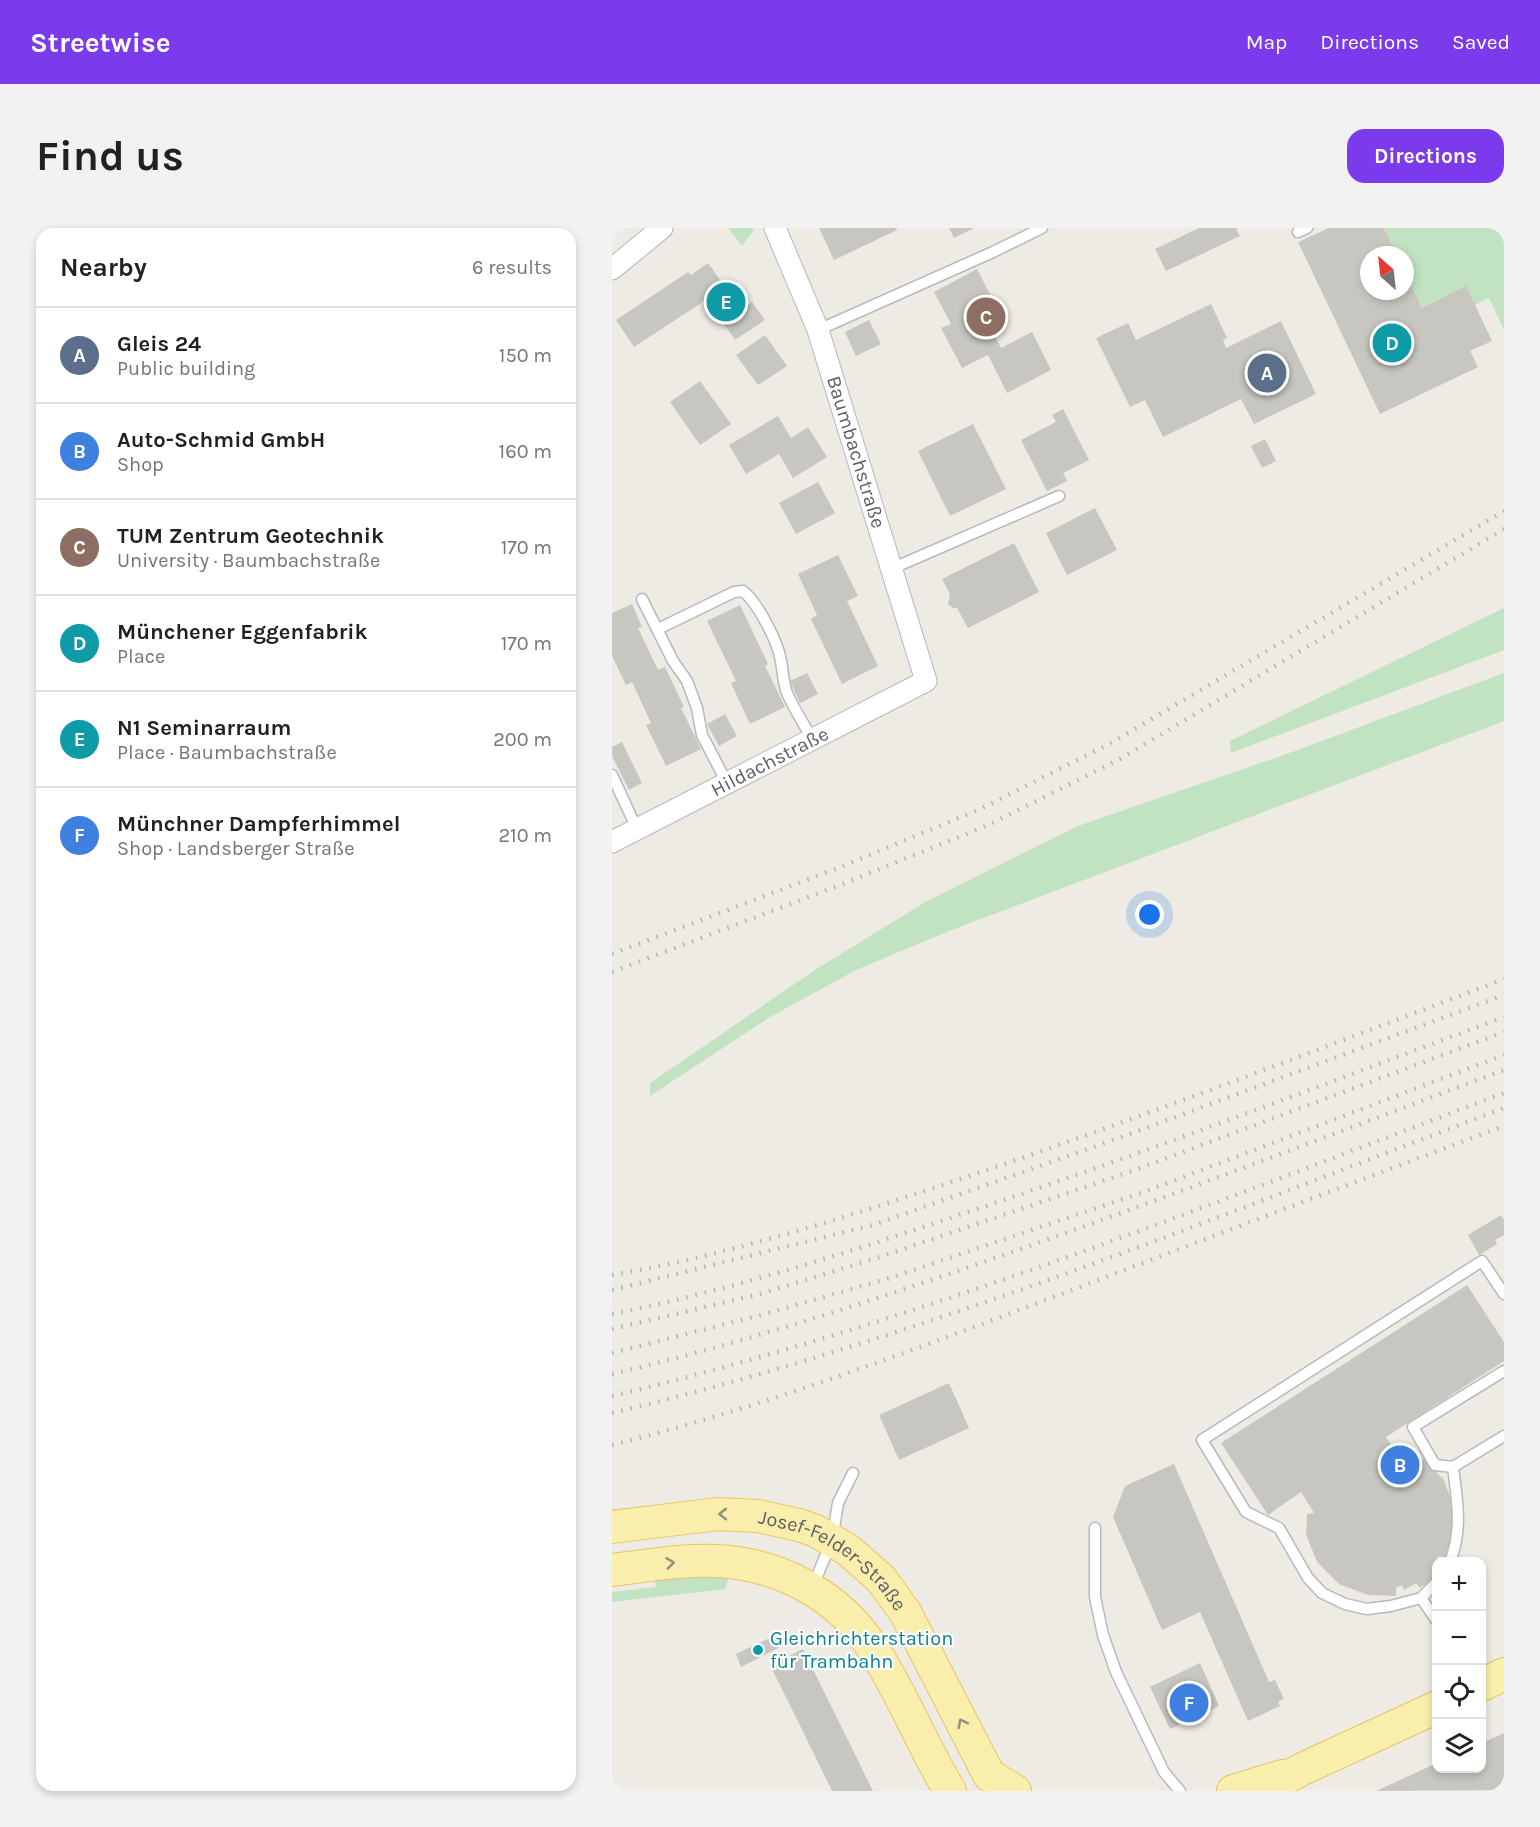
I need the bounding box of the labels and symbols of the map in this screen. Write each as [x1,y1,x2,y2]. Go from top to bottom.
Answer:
north arrow [1360,246,1414,300]
pin: E [706,280,746,325]
pin: C [966,294,1006,340]
pin: D [1372,320,1412,366]
pin: A [1248,350,1286,396]
street label: Baumbachstraße [822,373,890,531]
street label: Hildachstraße [707,722,832,801]
your location [1135,900,1164,929]
pin: B [1380,1442,1420,1488]
street label: Josef-Felder-Straße [757,1505,912,1615]
one-way arrow [718,1508,727,1521]
one-way arrow [665,1557,675,1570]
place label: Gleichrichterstation für Trambahn [770,1627,953,1673]
marker: Gleichrichterstation für Trambahn [751,1643,765,1657]
pin: F [1170,1680,1208,1726]
one-way arrow [958,1718,969,1729]

